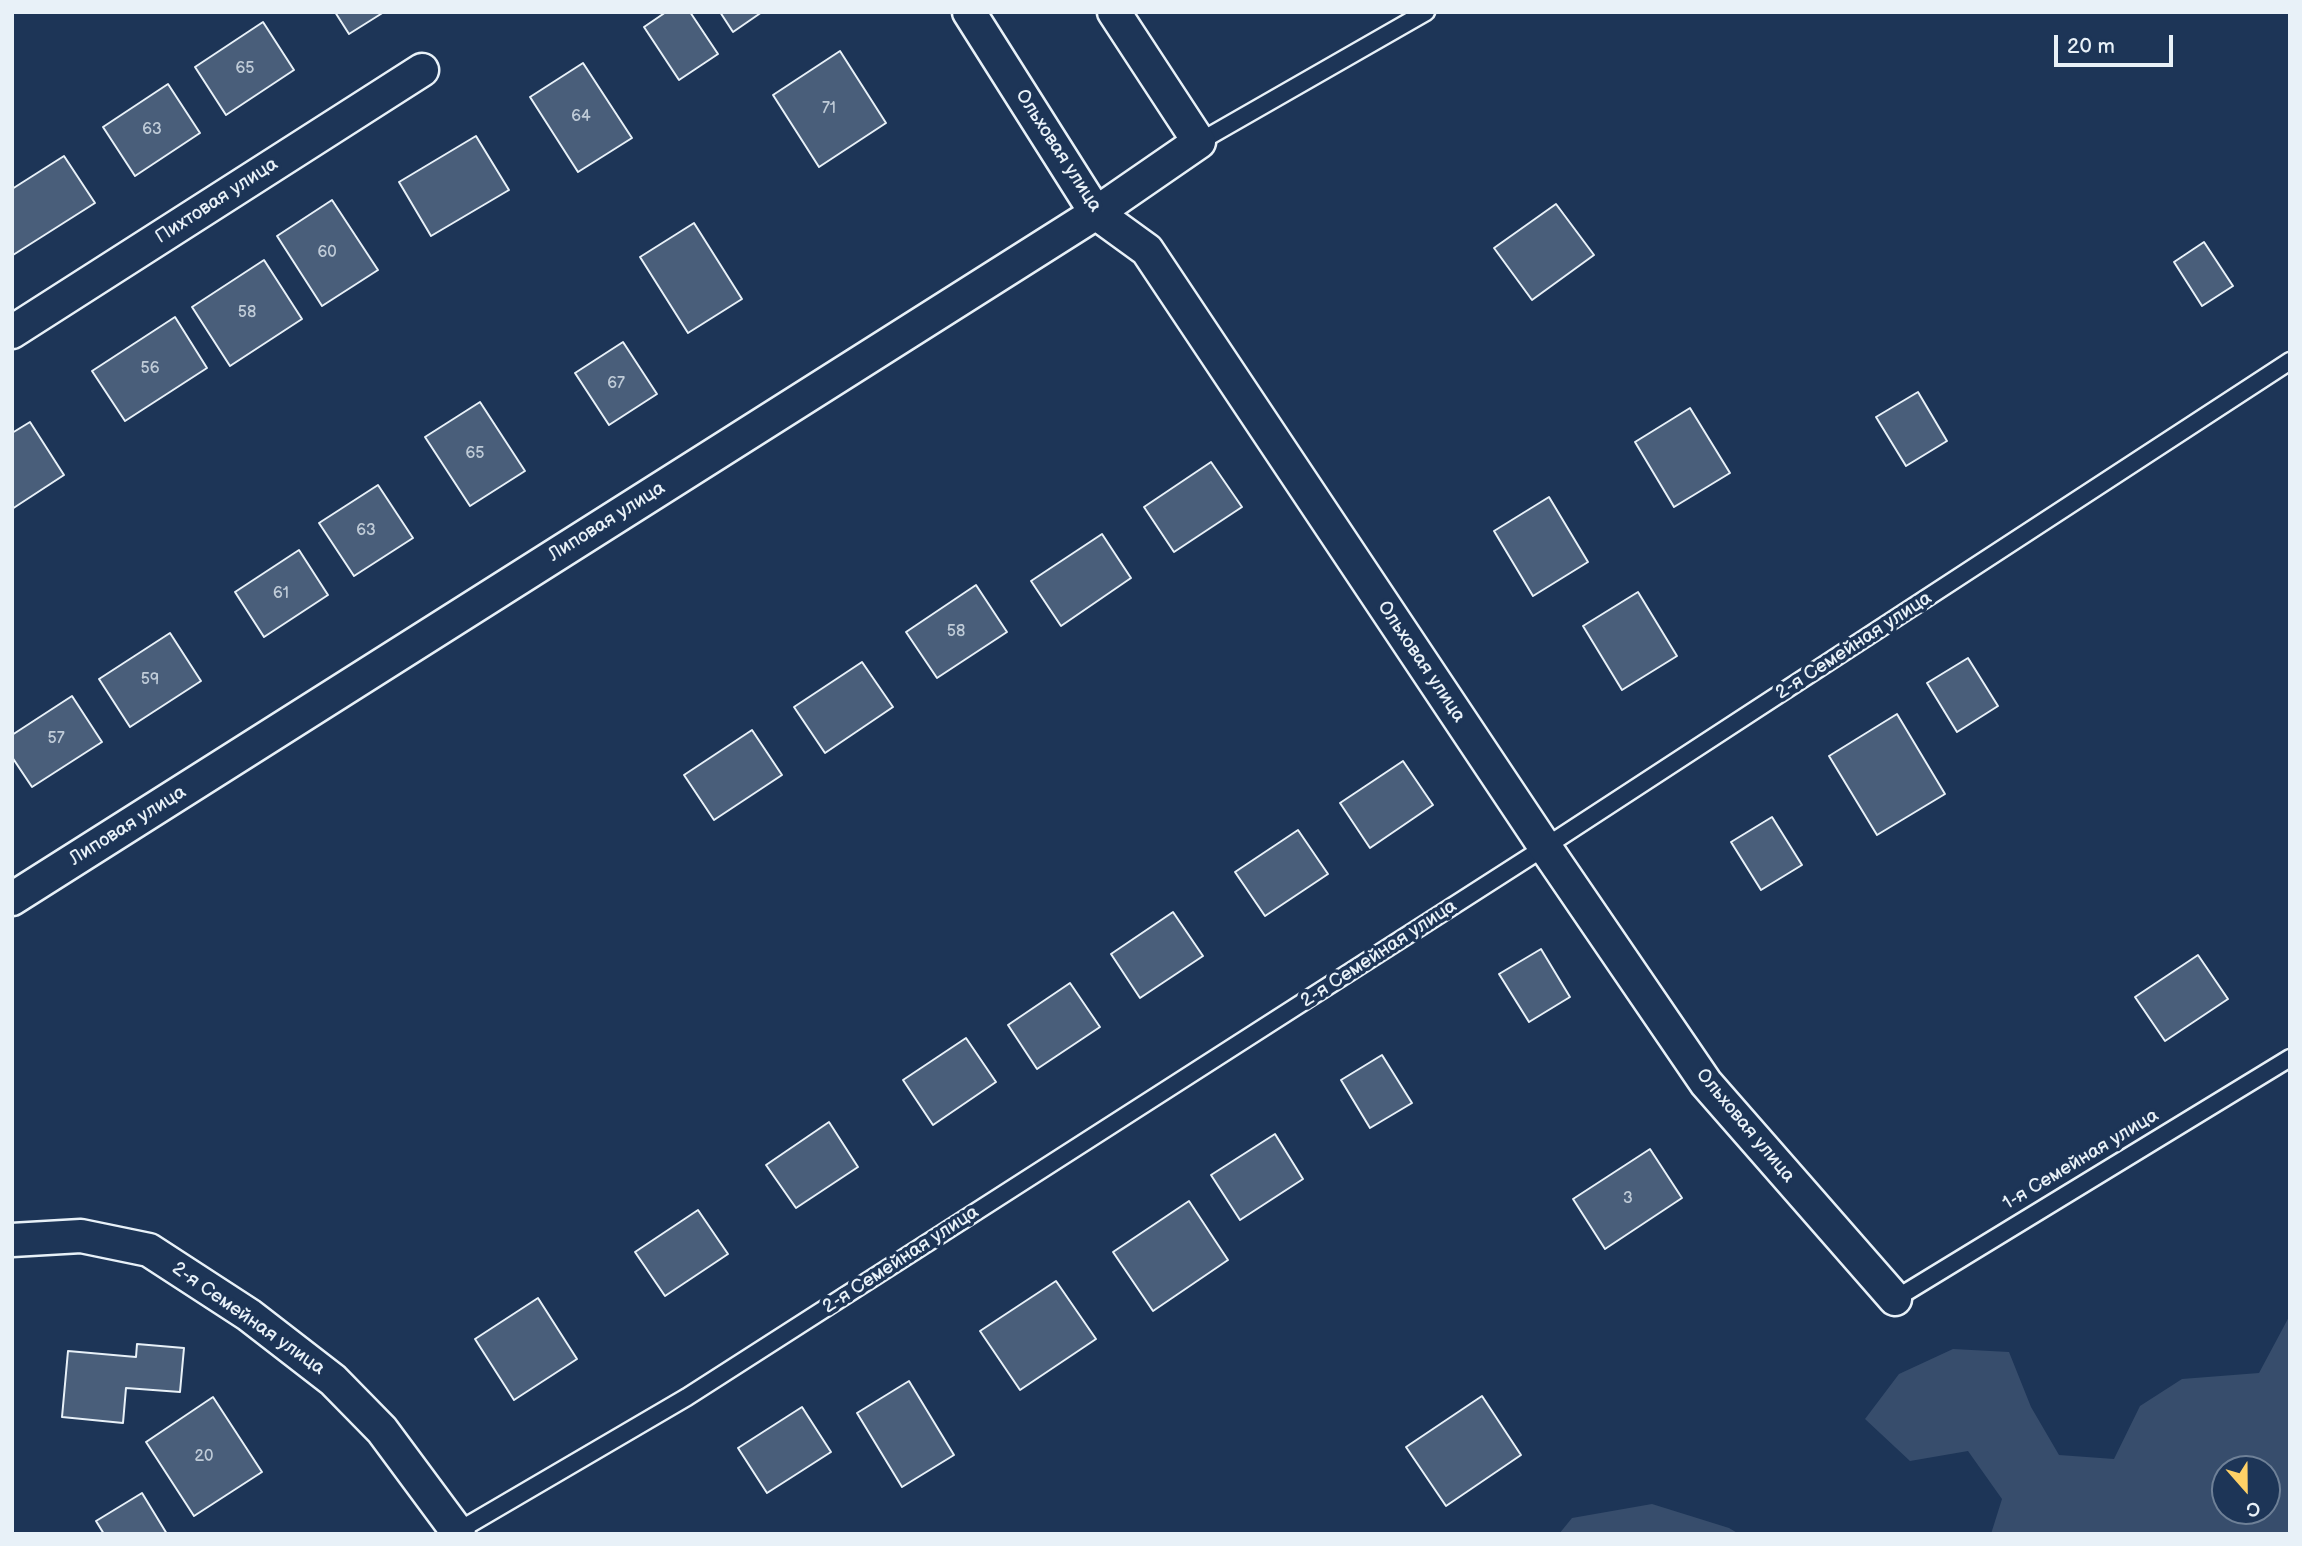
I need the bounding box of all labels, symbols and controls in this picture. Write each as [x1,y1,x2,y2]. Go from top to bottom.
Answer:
scale bar [2057,21,2176,65]
text: 20 m [2067,34,2115,59]
house number: 65 [236,59,254,79]
street label: Ольховая улица [1010,85,1106,217]
house number: 71 [822,99,836,119]
house number: 64 [571,107,591,127]
house number: 63 [142,120,162,140]
street label: Пихтовая улица [152,153,282,249]
house number: 60 [317,243,337,263]
house number: 58 [238,303,256,323]
house number: 56 [141,359,159,379]
house number: 67 [607,374,625,394]
house number: 65 [466,444,484,464]
street label: Липовая улица [545,477,669,567]
house number: 63 [356,521,376,541]
house number: 61 [273,584,289,604]
street label: 2-я Семейная улица [1772,587,1936,705]
street label: Ольховая улица [1372,597,1470,727]
house number: 58 [947,622,965,642]
house number: 59 [141,670,159,690]
house number: 57 [47,729,65,749]
street label: Липовая улица [66,781,190,871]
street label: 2-я Семейная улица [1297,895,1461,1013]
street label: Ольховая улица [1691,1064,1799,1188]
street label: 1-я Семейная улица [1999,1104,2163,1216]
house number: 3 [1623,1189,1633,1209]
street label: 2-я Семейная улица [819,1201,983,1319]
street label: 2-я Семейная улица [167,1258,329,1380]
house number: 20 [195,1447,213,1467]
north arrow [2211,1455,2281,1525]
text: С [2243,1495,2263,1521]

